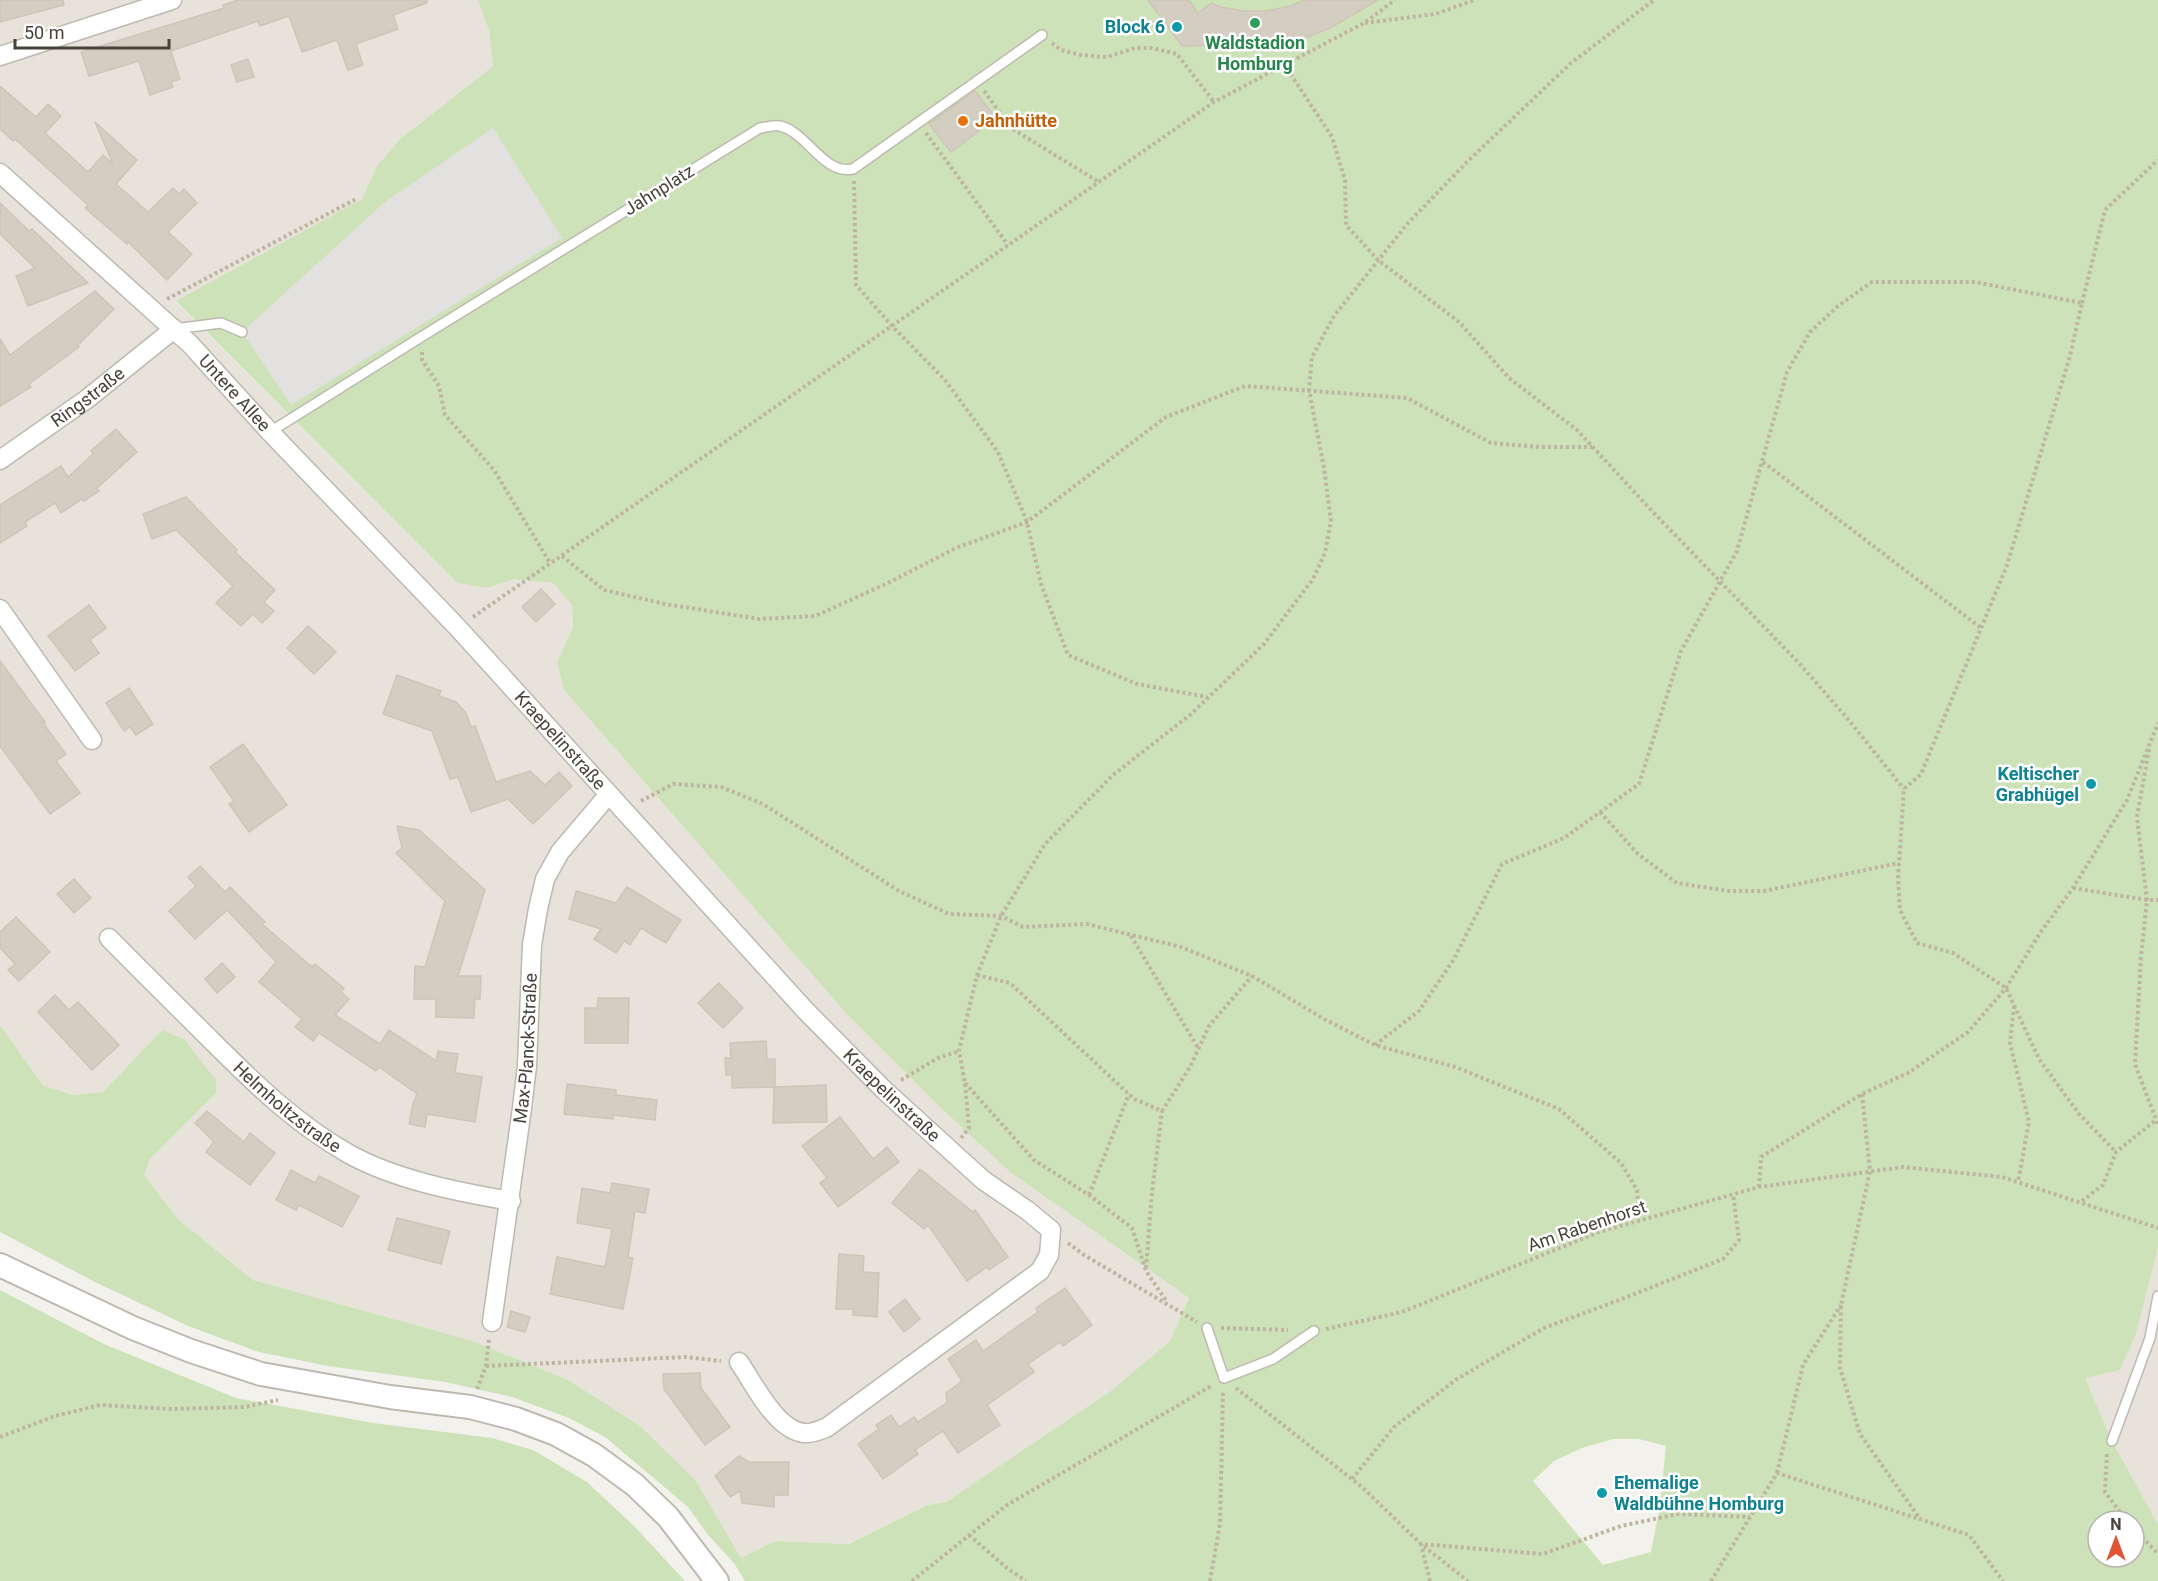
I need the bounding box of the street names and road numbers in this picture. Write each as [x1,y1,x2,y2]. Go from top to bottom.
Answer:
street label: Jahnplatz [620,160,698,219]
street label: Untere Allee [195,350,275,436]
street label: Ringstraße [47,362,128,431]
street label: Kraepelinstraße [510,686,611,794]
street label: Max-Planck-Straße [509,973,541,1125]
street label: Kraepelinstraße [839,1044,945,1146]
street label: Helmholtzstraße [229,1057,345,1157]
street label: Am Rabenhorst [1525,1195,1649,1256]

